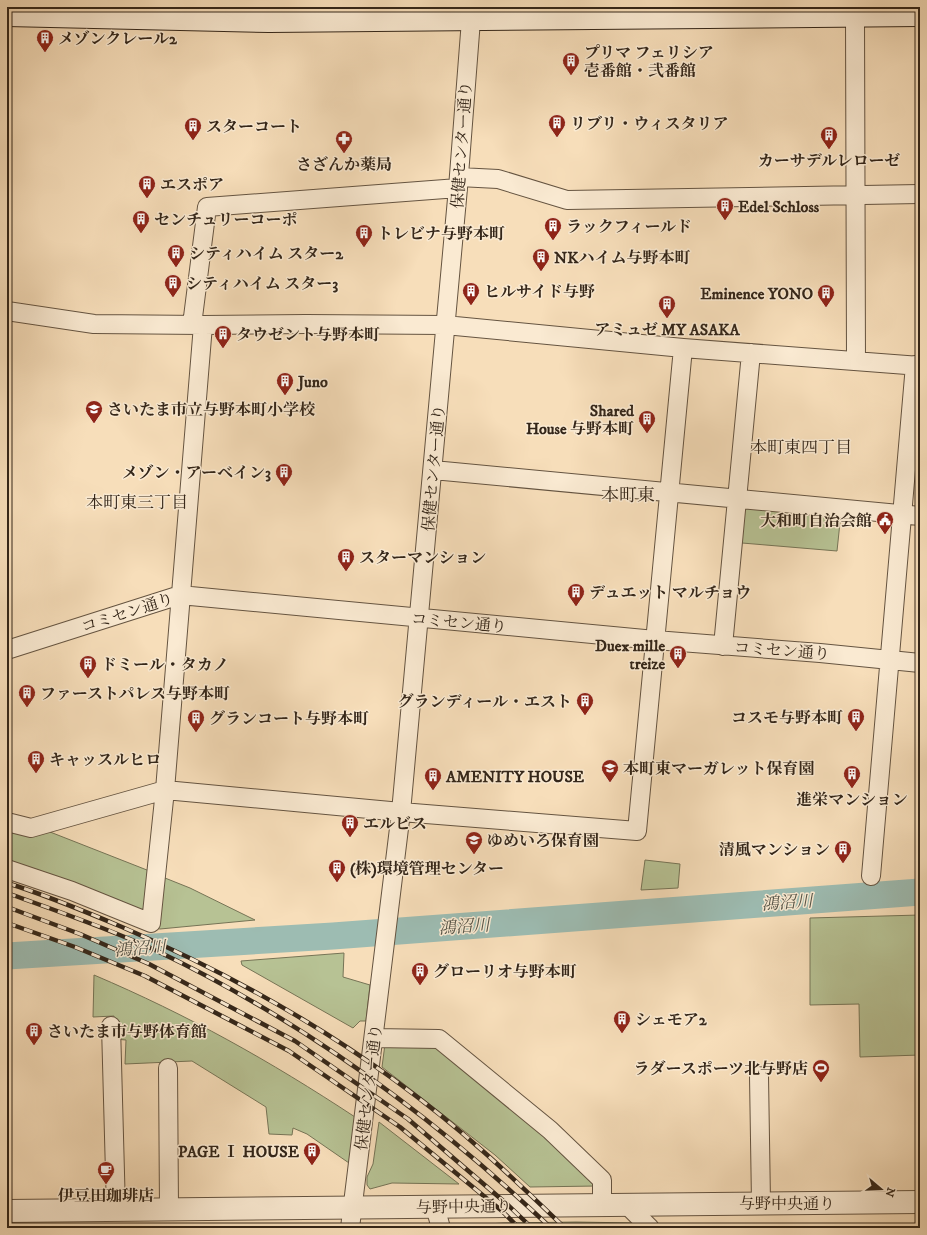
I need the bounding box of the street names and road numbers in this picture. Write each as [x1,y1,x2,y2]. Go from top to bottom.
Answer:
street label: 保健センター通り [448,81,476,209]
street label: 保健センター通り [418,404,450,532]
street label: コミセン通り [79,589,176,637]
street label: コミセン通り [410,609,508,637]
street label: コミセン通り [733,638,831,664]
street label: 保健センター通り [351,1023,387,1152]
street label: 与野中央通り [739,1194,835,1214]
street label: 与野中央通り [416,1196,512,1218]

